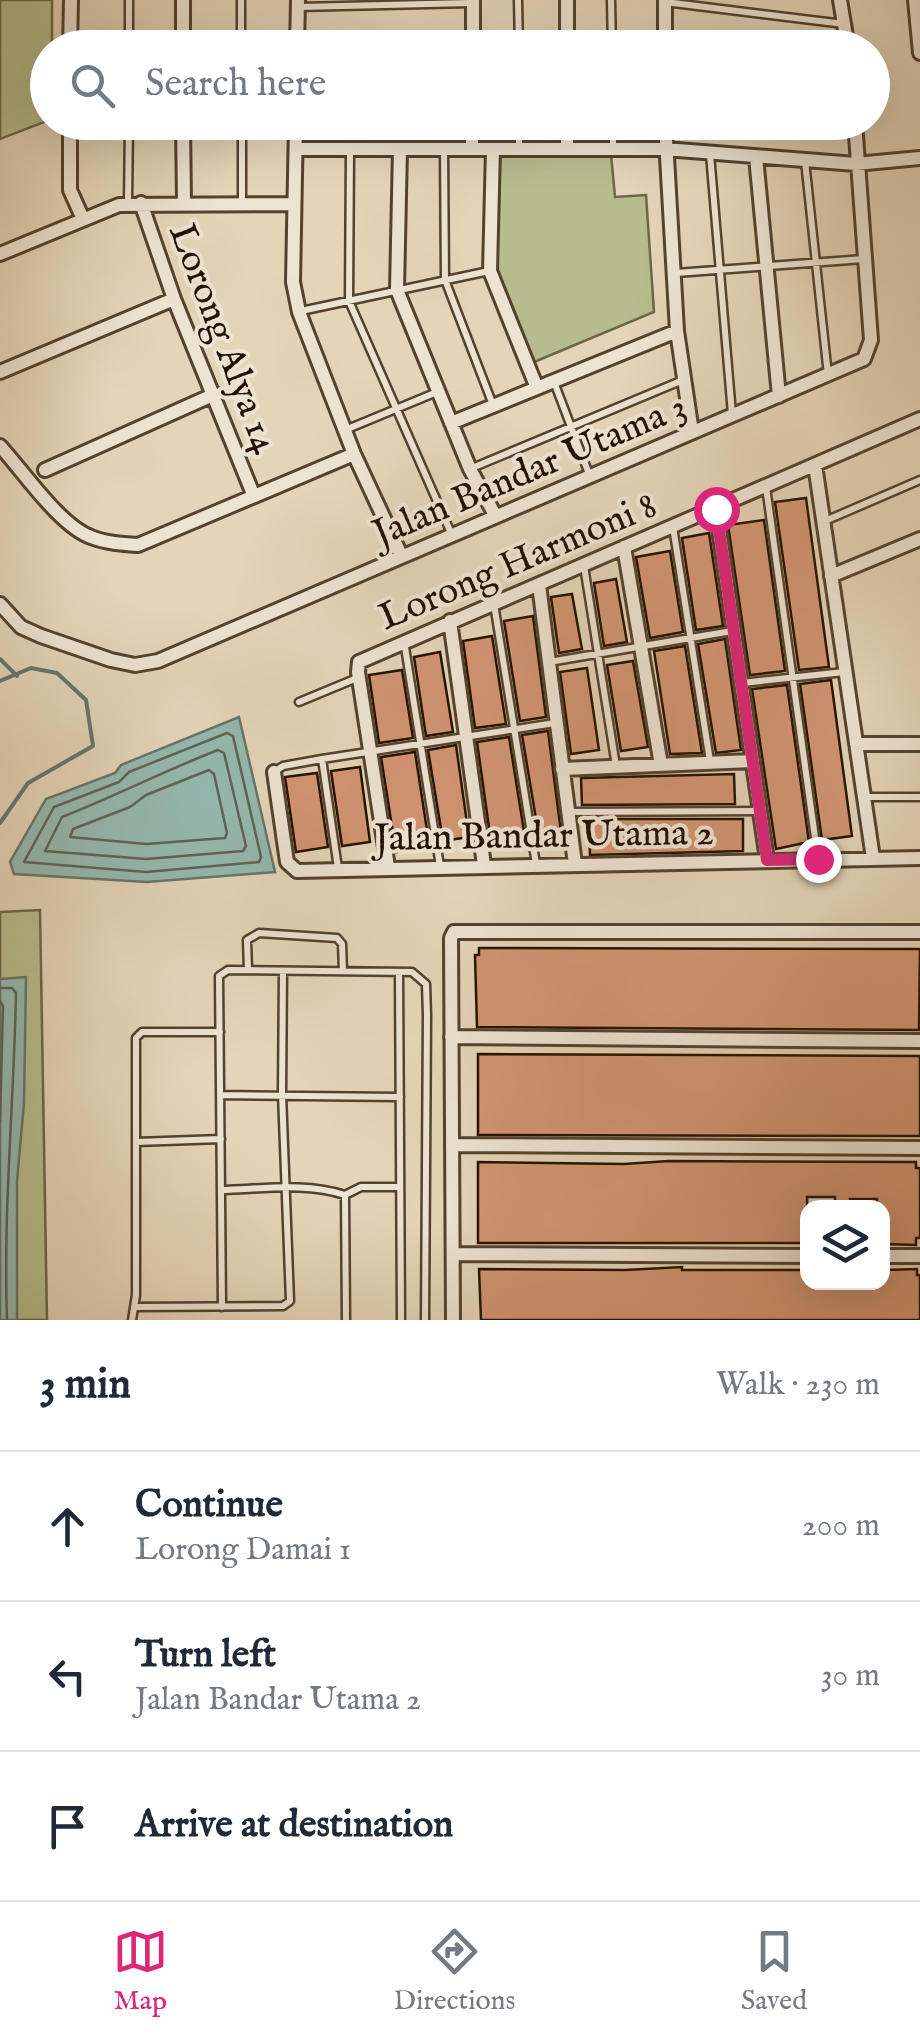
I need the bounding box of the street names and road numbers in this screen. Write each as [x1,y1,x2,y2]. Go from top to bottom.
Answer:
street label: Lorong Alya 14 [156,217,288,461]
street label: Jalan Bandar Utama 3 [362,384,694,561]
street label: Lorong Harmoni 8 [372,483,664,643]
street label: Jalan Bandar Utama 2 [370,810,714,864]

